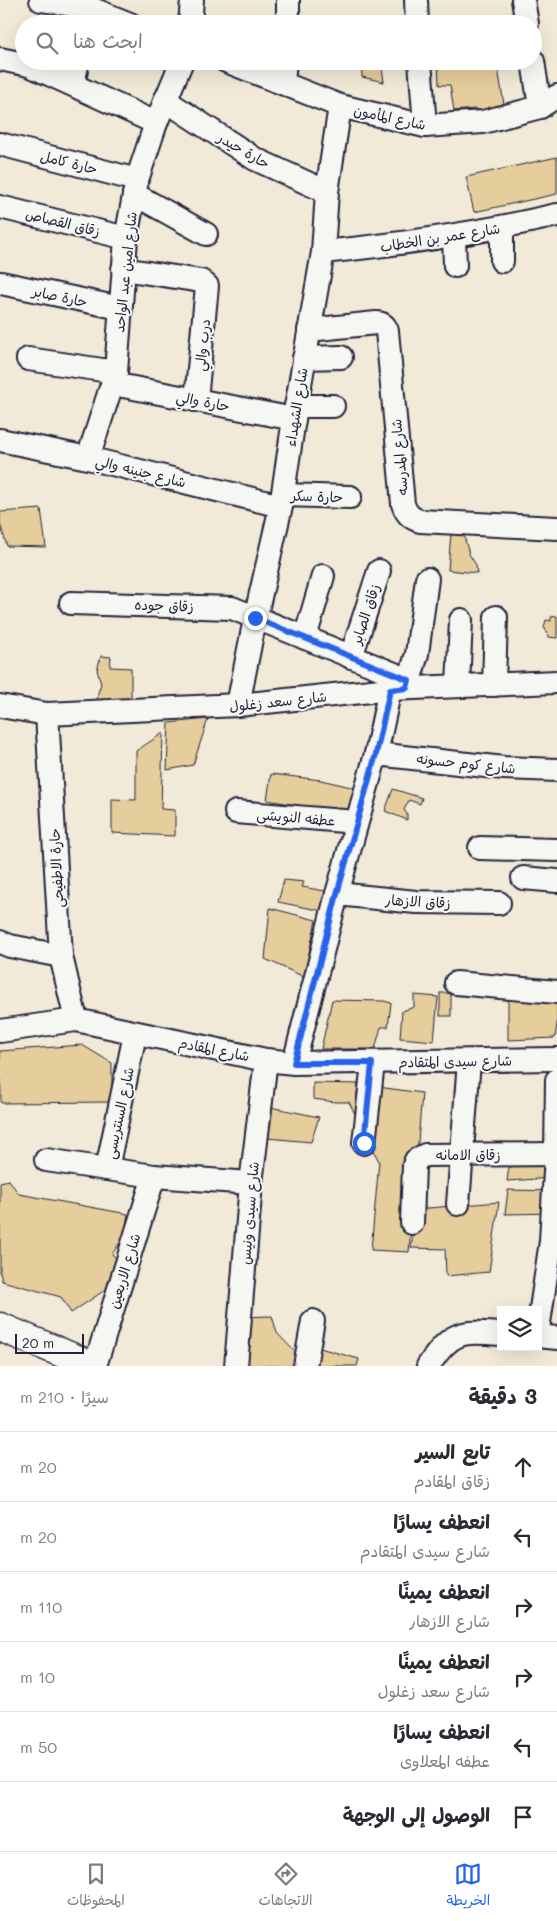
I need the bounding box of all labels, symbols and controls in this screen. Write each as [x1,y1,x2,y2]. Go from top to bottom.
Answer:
search box [15,15,542,70]
text: ابحث هنا [73,28,143,53]
icon: search [33,29,61,57]
street label: شارع المأمون [352,100,428,135]
street label: حارة حيدر [214,127,273,172]
street label: حارة كامل [38,146,100,178]
street label: زقاق القصاص [24,204,102,240]
street label: شارع امين عبد الواحد [109,211,142,334]
street label: شارع عمر بن الخطاب [379,218,502,257]
street label: حارة صابر [30,281,89,311]
street label: درب والي [190,318,218,372]
street label: شارع الشهداء [280,366,313,448]
street label: حارة والي [174,387,231,419]
street label: شارع المدرسه [386,418,413,496]
street label: شارع جنينه والي [93,451,188,495]
street label: حارة سكر [290,486,343,506]
street label: زقاق الصابر [346,581,384,648]
street label: زقاق جوده [134,594,194,616]
route end [244,607,267,630]
street label: شارع سعد زغلول [228,686,328,717]
street label: شارع كوم حسونه [415,748,517,780]
street label: عطفه النويشى [256,804,336,830]
street label: حارة الاطفيحى [44,828,69,908]
street label: زقاق الازهار [384,890,451,912]
street label: شارع المقادم [176,1033,251,1068]
street label: شارع سيدى المتقادم [398,1051,512,1074]
street label: شارع السنتريسى [100,1065,139,1161]
route start [353,1132,376,1155]
street label: زقاق الامانه [435,1145,501,1164]
street label: شارع سيدى ونيس [235,1161,264,1265]
street label: شارع الاربعين [104,1231,145,1311]
map controls [497,1306,542,1351]
button: layers [497,1306,542,1351]
scale bar [15,1331,84,1354]
text: 20 m [22,1333,54,1352]
text: 3 دقيقة [468,1382,537,1409]
text: سيرًا · 210 m [20,1386,109,1407]
text: تابع السير [415,1439,490,1464]
icon: ahead [509,1453,537,1481]
text: 20 m [20,1456,57,1477]
text: زقاق المقادم [414,1470,490,1491]
text: انعطف يسارًا [393,1509,490,1534]
icon: left [509,1523,537,1551]
text: 20 m [20,1526,57,1547]
text: شارع سيدى المتقادم [360,1540,490,1561]
text: انعطف يمينًا [398,1579,490,1604]
icon: right [509,1593,537,1621]
text: 110 m [20,1596,62,1617]
text: شارع الازهار [409,1610,490,1631]
text: انعطف يمينًا [398,1649,490,1674]
icon: right [509,1663,537,1691]
text: 10 m [20,1666,55,1687]
text: شارع سعد زغلول [378,1680,490,1701]
text: انعطف يسارًا [393,1719,490,1744]
icon: left [509,1733,537,1761]
text: 50 m [20,1736,57,1757]
text: عطفه المعلاوى [400,1750,490,1771]
text: الوصول إلى الوجهة [343,1802,490,1827]
icon: arrive [509,1803,537,1831]
tab: المحفوظات [67,1860,125,1913]
tab: الاتجاهات [258,1860,313,1913]
tab: الخريطة [446,1860,490,1913]

